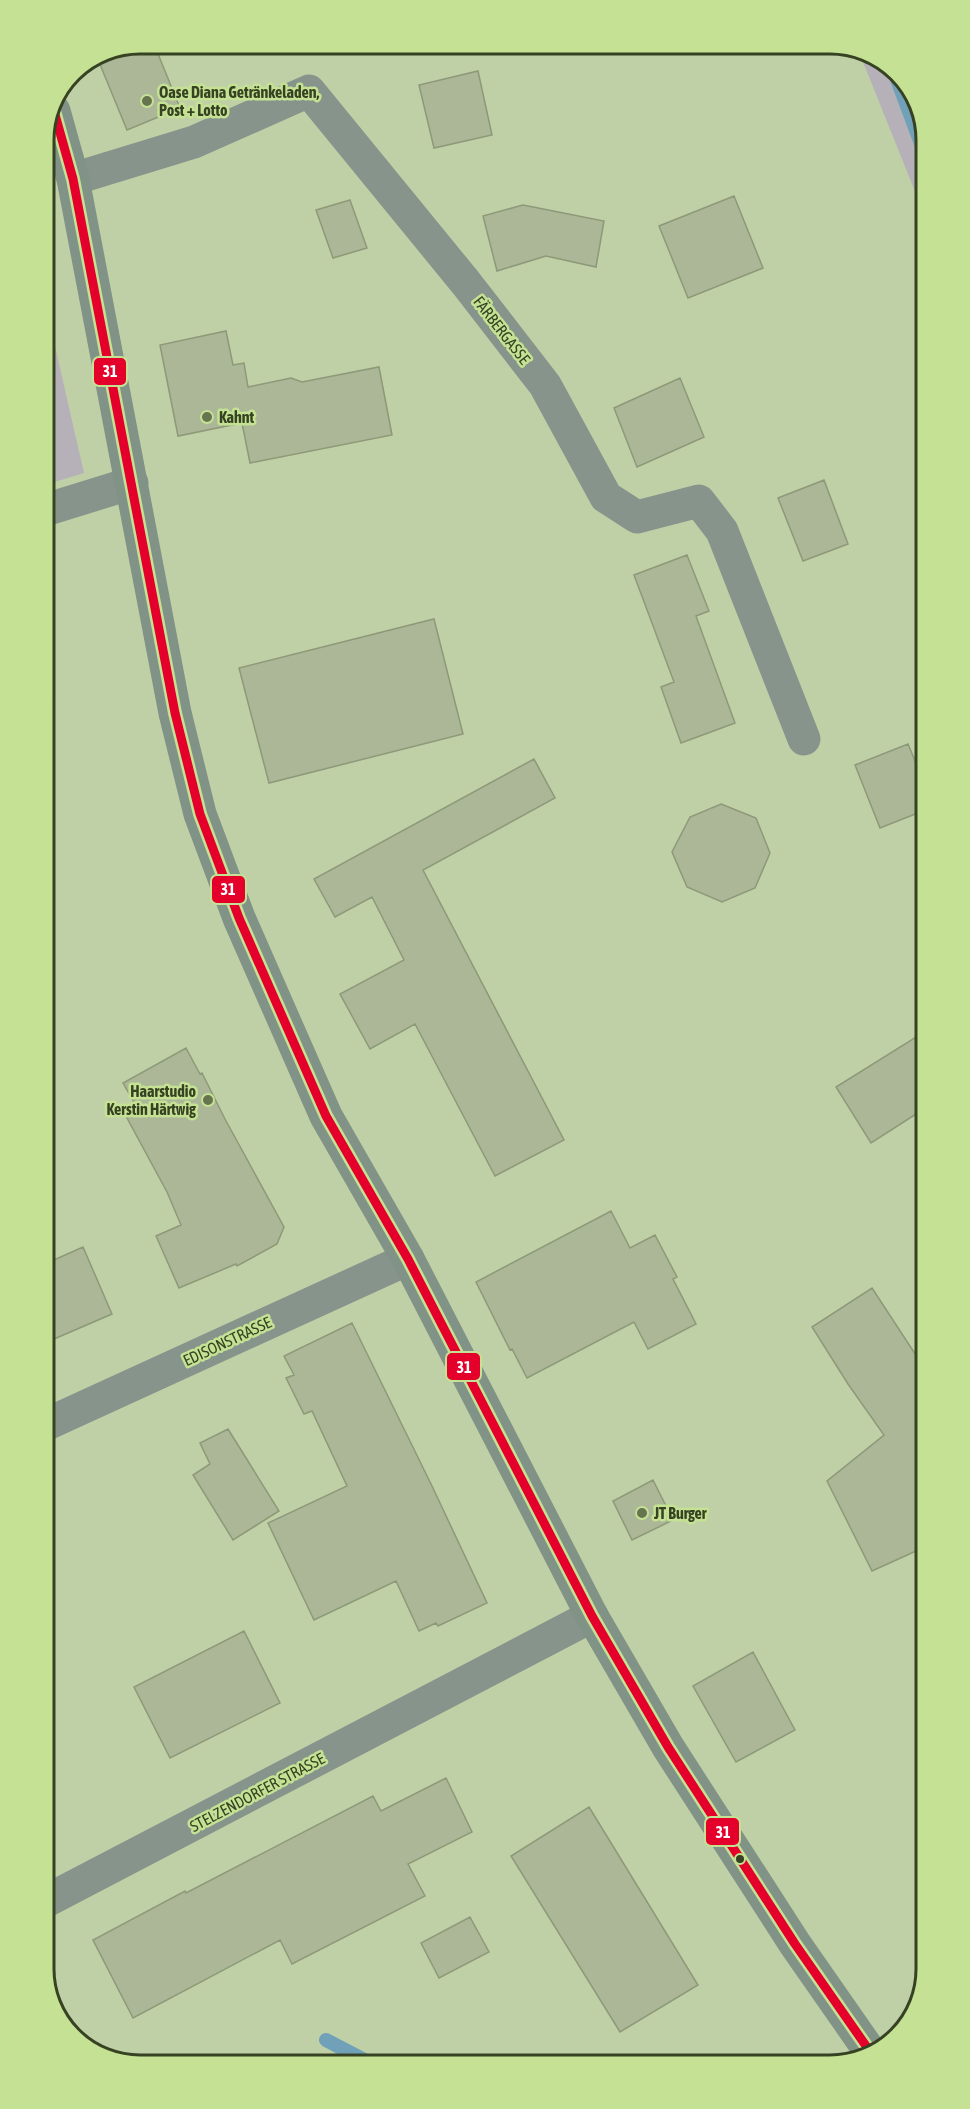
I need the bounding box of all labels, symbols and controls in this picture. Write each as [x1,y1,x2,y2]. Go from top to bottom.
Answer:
place label: Oase Diana Getränkeladen, Post + Lotto [159,83,320,119]
marker: Oase Diana Getränkeladen, Post + Lotto [140,94,154,108]
street label: FÄRBERGASSE [470,293,534,368]
line badge: 31 [93,357,127,386]
text: 31 [102,362,118,380]
place label: Kahnt [219,408,254,426]
marker: Kahnt [200,410,214,424]
line badge: 31 [211,875,246,904]
text: 31 [220,880,236,898]
place label: Haarstudio Kerstin Härtwig [107,1082,196,1118]
marker: Haarstudio Kerstin Härtwig [201,1093,215,1107]
street label: EDISONSTRASSE [180,1313,274,1369]
line badge: 31 [446,1352,481,1381]
text: 31 [456,1358,472,1376]
place label: JT Burger [653,1504,707,1522]
marker: JT Burger [635,1506,649,1520]
street label: STELZENDORFER STRASSE [187,1749,328,1835]
line badge: 31 [705,1817,740,1846]
text: 31 [715,1823,731,1841]
unlabelled marker [734,1853,746,1865]

